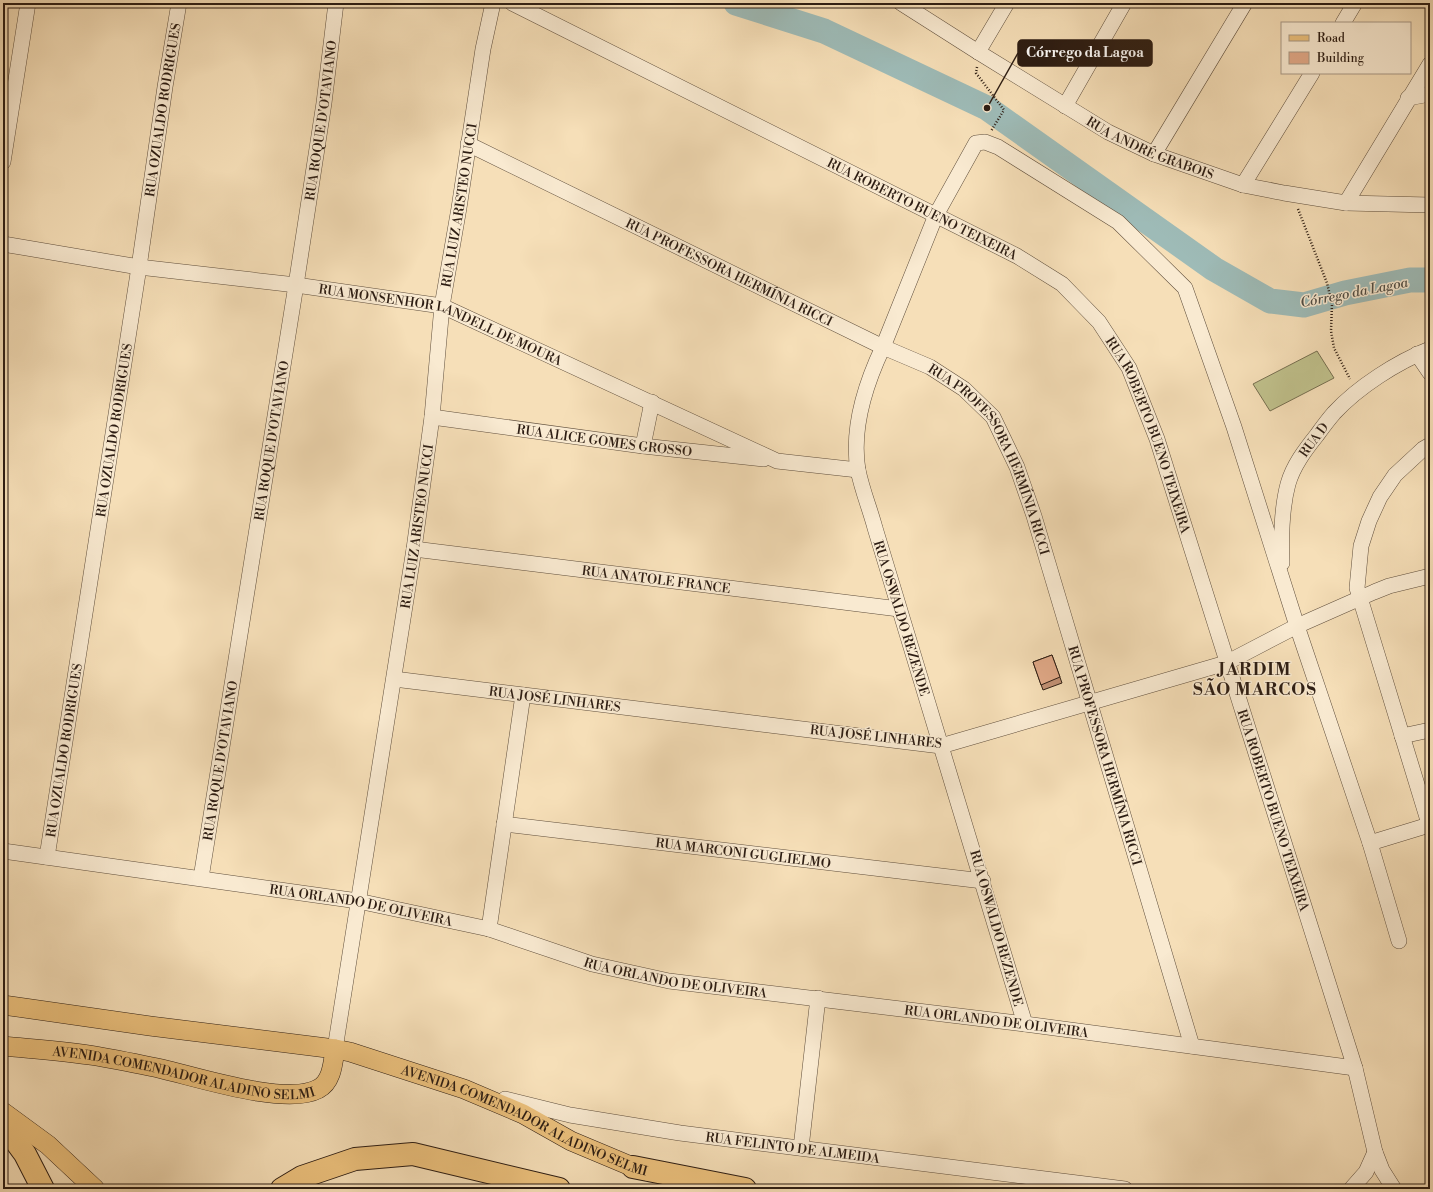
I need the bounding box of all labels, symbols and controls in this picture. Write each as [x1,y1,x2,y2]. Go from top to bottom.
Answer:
street label: RUA OZUALDO RODRIGUES [142,22,185,198]
legend [1281,22,1411,74]
text: Road [1317,31,1345,46]
street label: RUA ROQUE D'OTAVIANO [302,39,340,202]
callout: Córrego da Lagoa [1018,40,1152,66]
text: Córrego da Lagoa [1026,44,1144,62]
text: Building [1316,51,1365,66]
street label: RUA ANDRÉ GRABOIS [1083,114,1216,183]
street label: RUA LUIZ ARISTEO NUCCI [438,122,481,289]
street label: RUA ROBERTO BUENO TEIXEIRA [824,155,1021,264]
street label: RUA PROFESSORA HERMÍNIA RICCI [623,215,835,330]
water label: Córrego da Lagoa [1299,274,1410,312]
street label: RUA MONSENHOR LANDELL DE MOURA [317,281,565,370]
street label: RUA ROBERTO BUENO TEIXEIRA [1102,334,1194,536]
street label: RUA OZUALDO RODRIGUES [93,342,136,518]
street label: RUA ROQUE D'OTAVIANO [251,360,293,522]
street label: RUA PROFESSORA HERMÍNIA RICCI [925,361,1052,557]
street label: RUA D [1296,420,1332,461]
street label: RUA ALICE GOMES GROSSO [516,422,693,460]
street label: RUA LUIZ ARISTEO NUCCI [398,443,437,610]
street label: RUA OSWALDO REZENDE [870,539,932,698]
street label: RUA ANATOLE FRANCE [581,563,731,597]
street label: RUA PROFESSORA HERMÍNIA RICCI [1064,644,1145,867]
district label: JARDIM SÃO MARCOS [1193,659,1317,701]
street label: RUA OZUALDO RODRIGUES [43,662,86,839]
street label: RUA ROQUE D'OTAVIANO [200,679,242,842]
street label: RUA JOSÉ LINHARES [488,684,622,716]
street label: RUA ROBERTO BUENO TEIXEIRA [1234,707,1312,914]
street label: RUA JOSÉ LINHARES [809,721,943,752]
street label: RUA MARCONI GUGLIELMO [655,835,832,872]
street label: RUA OSWALDO REZENDE [966,848,1026,1008]
street label: RUA ORLANDO DE OLIVEIRA [268,882,455,930]
street label: RUA ORLANDO DE OLIVEIRA [581,955,769,1002]
street label: RUA ORLANDO DE OLIVEIRA [903,1002,1091,1042]
street label: AVENIDA COMENDADOR ALADINO SELMI [51,1043,317,1103]
street label: AVENIDA COMENDADOR ALADINO SELMI [398,1062,649,1180]
street label: RUA FELINTO DE ALMEIDA [705,1129,882,1167]

